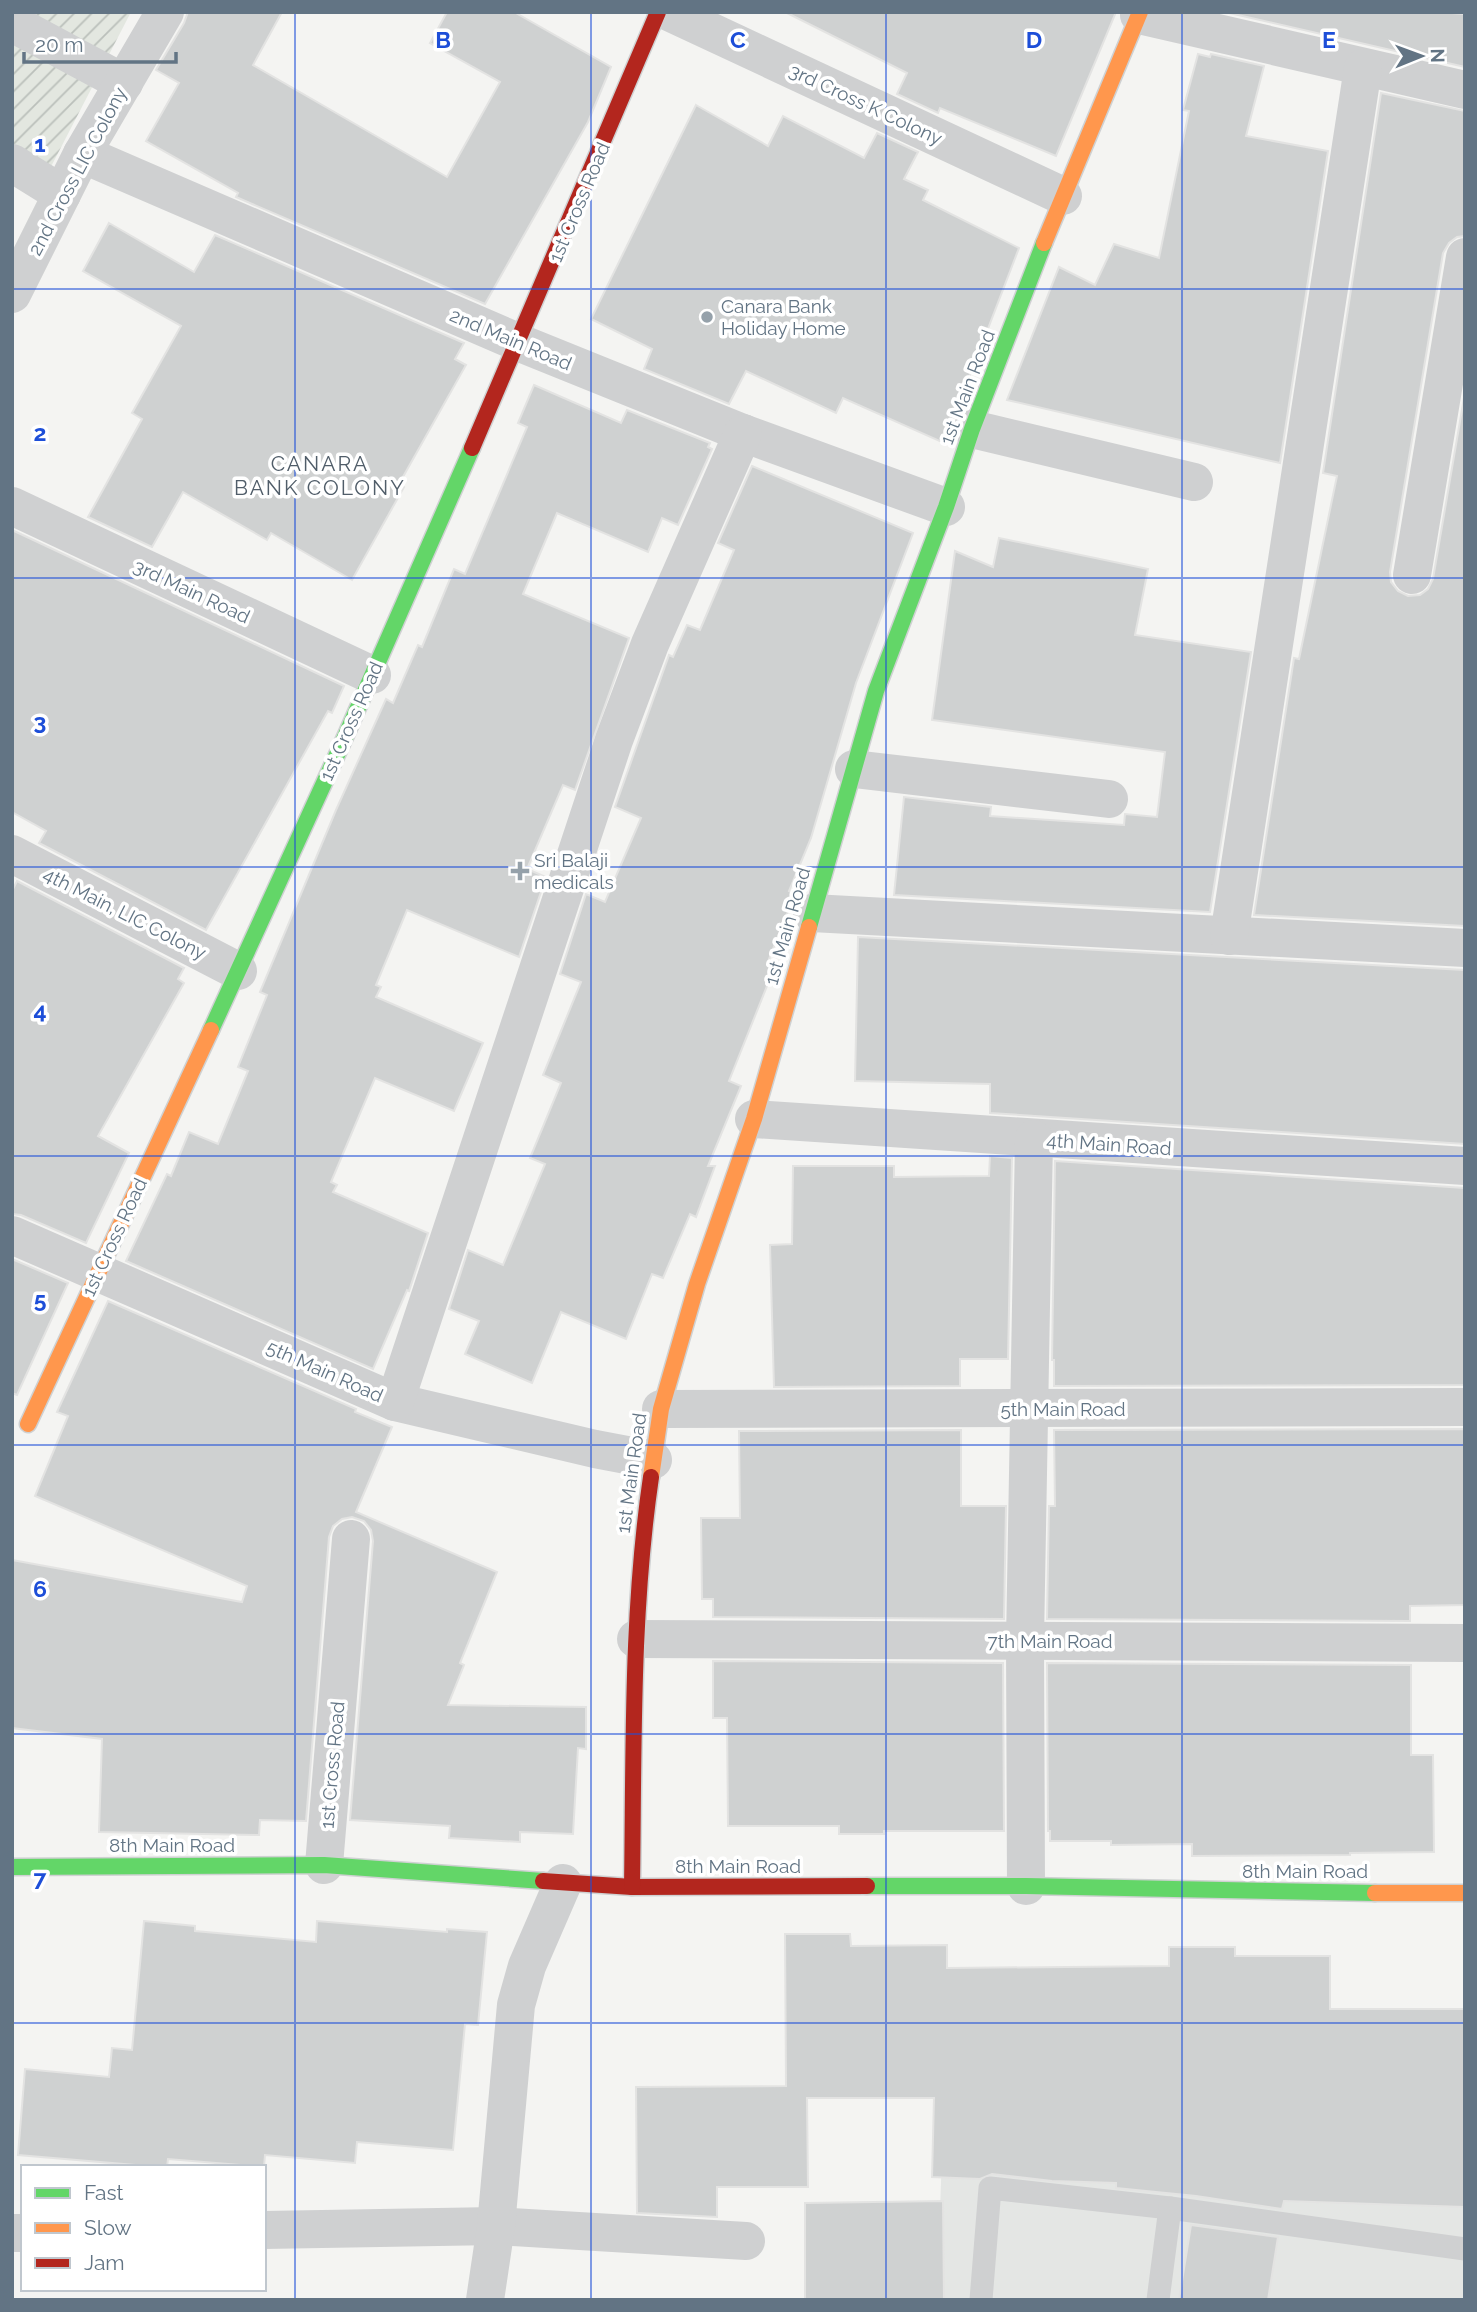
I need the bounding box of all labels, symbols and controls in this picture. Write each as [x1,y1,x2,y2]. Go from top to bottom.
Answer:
scale bar [24,21,177,65]
north arrow [1386,21,1456,91]
text: B [435,26,451,53]
text: C [730,26,746,53]
text: D [1026,26,1042,53]
text: E [1322,26,1336,53]
text: 20 m [35,32,83,57]
text: N [1427,48,1449,63]
street label: 3rd Cross K Colony [786,59,946,149]
street label: 2nd Cross LIC Colony [23,83,131,259]
text: 1 [34,130,46,157]
street label: 1st Cross Road [544,139,614,265]
place label: Canara Bank Holiday Home [721,295,846,339]
street label: 2nd Main Road [447,303,575,375]
marker: Canara Bank Holiday Home [699,309,715,325]
street label: 1st Main Road [935,327,999,447]
text: 2 [34,419,46,446]
district label: CANARA BANK COLONY [234,451,406,500]
street label: 3rd Main Road [130,554,254,628]
street label: 1st Cross Road [315,658,387,784]
text: 3 [34,708,46,735]
place label: Sri Balaji medicals [534,849,614,893]
street label: 4th Main, LIC Colony [40,862,210,964]
marker: Sri Balaji medicals [512,863,528,879]
street label: 1st Main Road [760,865,814,987]
text: 4 [33,997,47,1024]
street label: 4th Main Road [1046,1129,1172,1159]
street label: 1st Cross Road [77,1174,151,1300]
text: 5 [34,1286,47,1313]
street label: 5th Main Road [263,1335,387,1407]
street label: 5th Main Road [1000,1398,1126,1420]
street label: 1st Main Road [612,1412,650,1534]
text: 6 [33,1575,47,1602]
street label: 7th Main Road [987,1630,1113,1652]
street label: 1st Cross Road [315,1700,349,1830]
street label: 8th Main Road [109,1834,235,1856]
street label: 8th Main Road [675,1855,801,1877]
street label: 8th Main Road [1242,1860,1368,1882]
text: 7 [34,1864,47,1891]
legend [21,2165,266,2291]
text: Fast [84,2180,124,2205]
text: Slow [84,2215,132,2240]
text: Jam [84,2250,125,2275]

